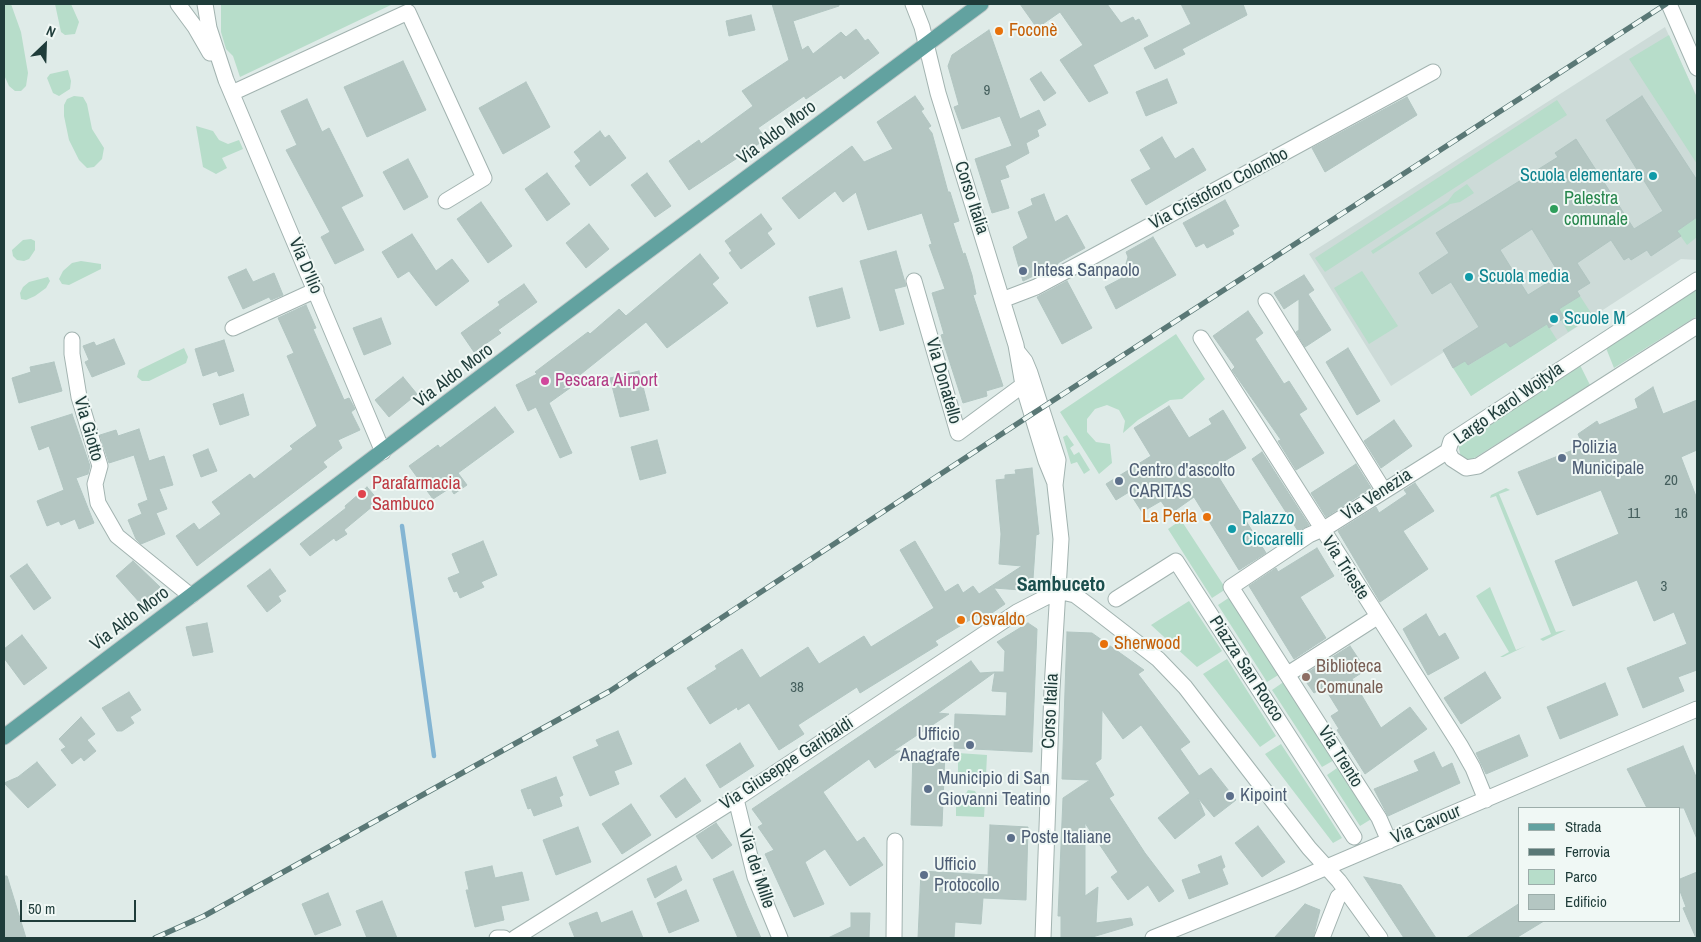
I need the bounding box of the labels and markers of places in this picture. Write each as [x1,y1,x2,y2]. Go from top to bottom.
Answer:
place label: Foconè [1009,20,1058,42]
marker: Foconè [993,25,1005,37]
place label: Scuola elementare [1520,165,1643,187]
marker: Scuola elementare [1647,170,1659,182]
place label: Palestra comunale [1564,188,1628,230]
marker: Palestra comunale [1548,203,1560,215]
place label: Intesa Sanpaolo [1033,260,1140,282]
marker: Intesa Sanpaolo [1017,265,1029,277]
place label: Scuola media [1479,266,1569,288]
marker: Scuola media [1463,271,1475,283]
place label: Scuole M [1564,308,1626,330]
marker: Scuole M [1548,313,1560,325]
place label: Pescara Airport [555,370,658,392]
marker: Pescara Airport [539,375,551,387]
place label: Polizia Municipale [1572,437,1644,479]
marker: Polizia Municipale [1556,452,1568,464]
place label: Centro d'ascolto CARITAS [1129,460,1235,502]
place label: Parafarmacia Sambuco [372,473,461,516]
marker: Centro d'ascolto CARITAS [1113,475,1125,487]
marker: Parafarmacia Sambuco [356,488,368,500]
place label: La Perla [1142,506,1197,528]
place label: Palazzo Ciccarelli [1242,508,1304,550]
marker: La Perla [1201,511,1213,523]
marker: Palazzo Ciccarelli [1226,523,1238,535]
place label: Osvaldo [971,609,1025,631]
marker: Osvaldo [955,614,967,626]
place label: Sherwood [1114,633,1180,655]
marker: Sherwood [1098,638,1110,650]
place label: Biblioteca Comunale [1316,656,1383,699]
marker: Biblioteca Comunale [1300,671,1312,683]
place label: Ufficio Anagrafe [900,724,960,766]
marker: Ufficio Anagrafe [964,739,976,751]
place label: Municipio di San Giovanni Teatino [938,768,1050,811]
marker: Municipio di San Giovanni Teatino [922,783,934,795]
place label: Kipoint [1240,785,1287,807]
marker: Kipoint [1224,790,1236,802]
place label: Poste Italiane [1021,827,1111,849]
marker: Poste Italiane [1005,832,1017,844]
place label: Ufficio Protocollo [934,854,1000,896]
marker: Ufficio Protocollo [918,869,930,881]

